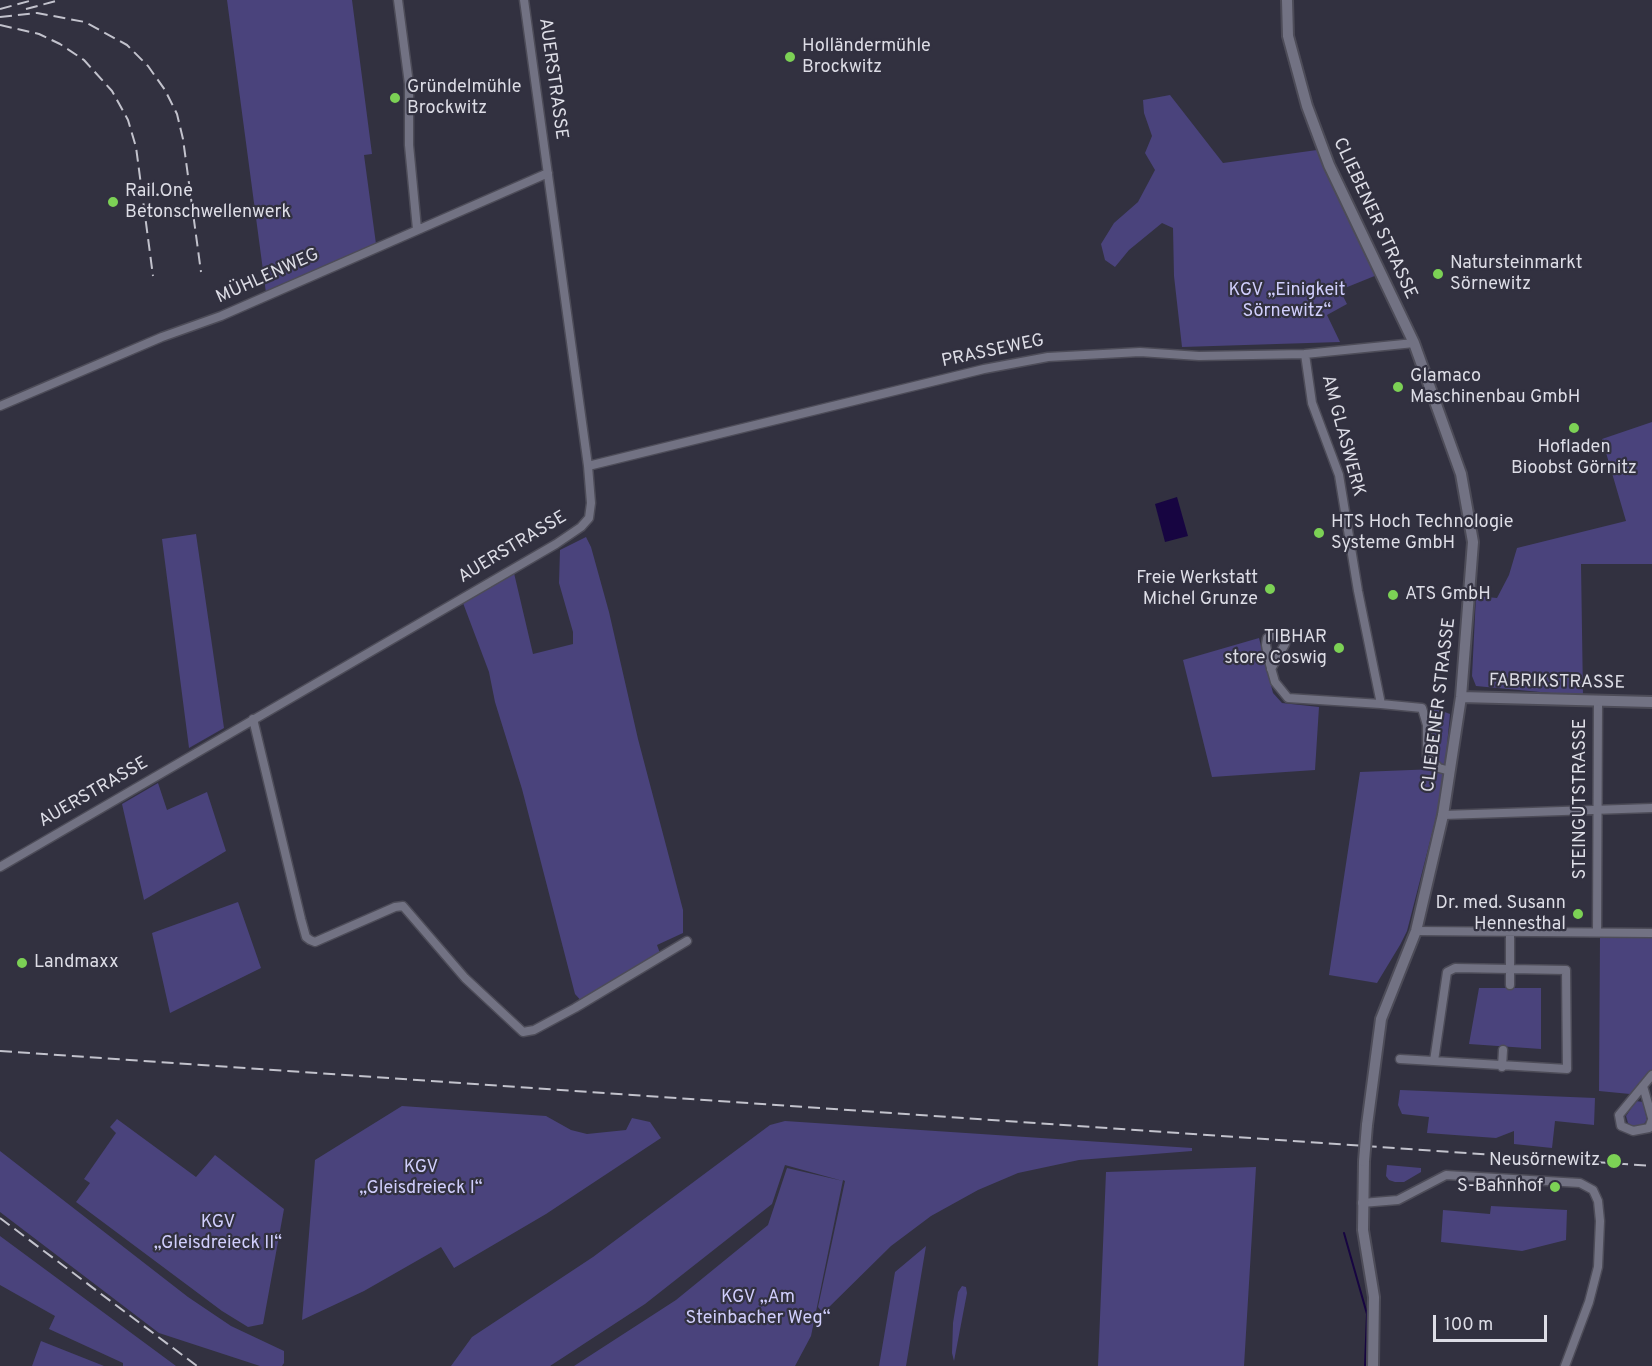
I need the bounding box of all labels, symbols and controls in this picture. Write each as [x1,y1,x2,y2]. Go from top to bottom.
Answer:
street label: AUERSTRASSE [533,17,571,141]
place label: Holländermühle Brockwitz [802,36,931,78]
marker: Holländermühle Brockwitz [783,50,797,64]
place label: Gründelmühle Brockwitz [407,77,521,119]
marker: Gründelmühle Brockwitz [388,91,402,105]
street label: CLIEBENER STRASSE [1327,135,1421,303]
place label: Rail.One Betonschwellenwerk [125,181,291,224]
marker: Rail.One Betonschwellenwerk [106,195,120,209]
street label: MÜHLENWEG [213,245,323,309]
place label: Natursteinmarkt Sörnewitz [1450,253,1582,296]
marker: Natursteinmarkt Sörnewitz [1431,267,1445,281]
park label: KGV „Einigkeit Sörnewitz“ [1229,280,1345,322]
street label: PRASSEWEG [940,331,1046,373]
place label: Glamaco Maschinenbau GmbH [1410,366,1580,409]
street label: AM GLASWERK [1315,373,1369,499]
marker: Glamaco Maschinenbau GmbH [1391,380,1405,394]
marker: Hofladen Bioobst Görnitz [1567,421,1581,435]
place label: Hofladen Bioobst Görnitz [1511,437,1637,480]
street label: AUERSTRASSE [455,507,571,589]
place label: HTS Hoch Technologie Systeme GmbH [1331,512,1513,554]
marker: HTS Hoch Technologie Systeme GmbH [1312,526,1326,540]
place label: Freie Werkstatt Michel Grunze [1136,568,1258,610]
marker: Freie Werkstatt Michel Grunze [1263,582,1277,596]
place label: ATS GmbH [1405,584,1491,606]
marker: ATS GmbH [1386,588,1400,602]
street label: CLIEBENER STRASSE [1419,616,1461,794]
place label: TIBHAR store Coswig [1224,627,1327,670]
marker: TIBHAR store Coswig [1332,641,1346,655]
street label: FABRIKSTRASSE [1489,671,1625,695]
street label: STEINGUTSTRASSE [1570,719,1592,879]
street label: AUERSTRASSE [35,753,153,833]
place label: Dr. med. Susann Hennesthal [1436,893,1566,936]
marker: Dr. med. Susann Hennesthal [1571,907,1585,921]
place label: Landmaxx [34,952,119,974]
marker: Landmaxx [15,956,29,970]
place label: Neusörnewitz [1489,1150,1600,1172]
marker: Neusörnewitz [1605,1152,1623,1170]
park label: KGV „Gleisdreieck I“ [359,1157,483,1200]
place label: S-Bahnhof [1457,1176,1543,1198]
marker: S-Bahnhof [1548,1180,1562,1194]
park label: KGV „Gleisdreieck II“ [154,1212,282,1254]
park label: KGV „Am Steinbacher Weg“ [686,1287,830,1330]
scale bar [1436,1303,1550,1341]
text: 100 m [1444,1314,1493,1337]

